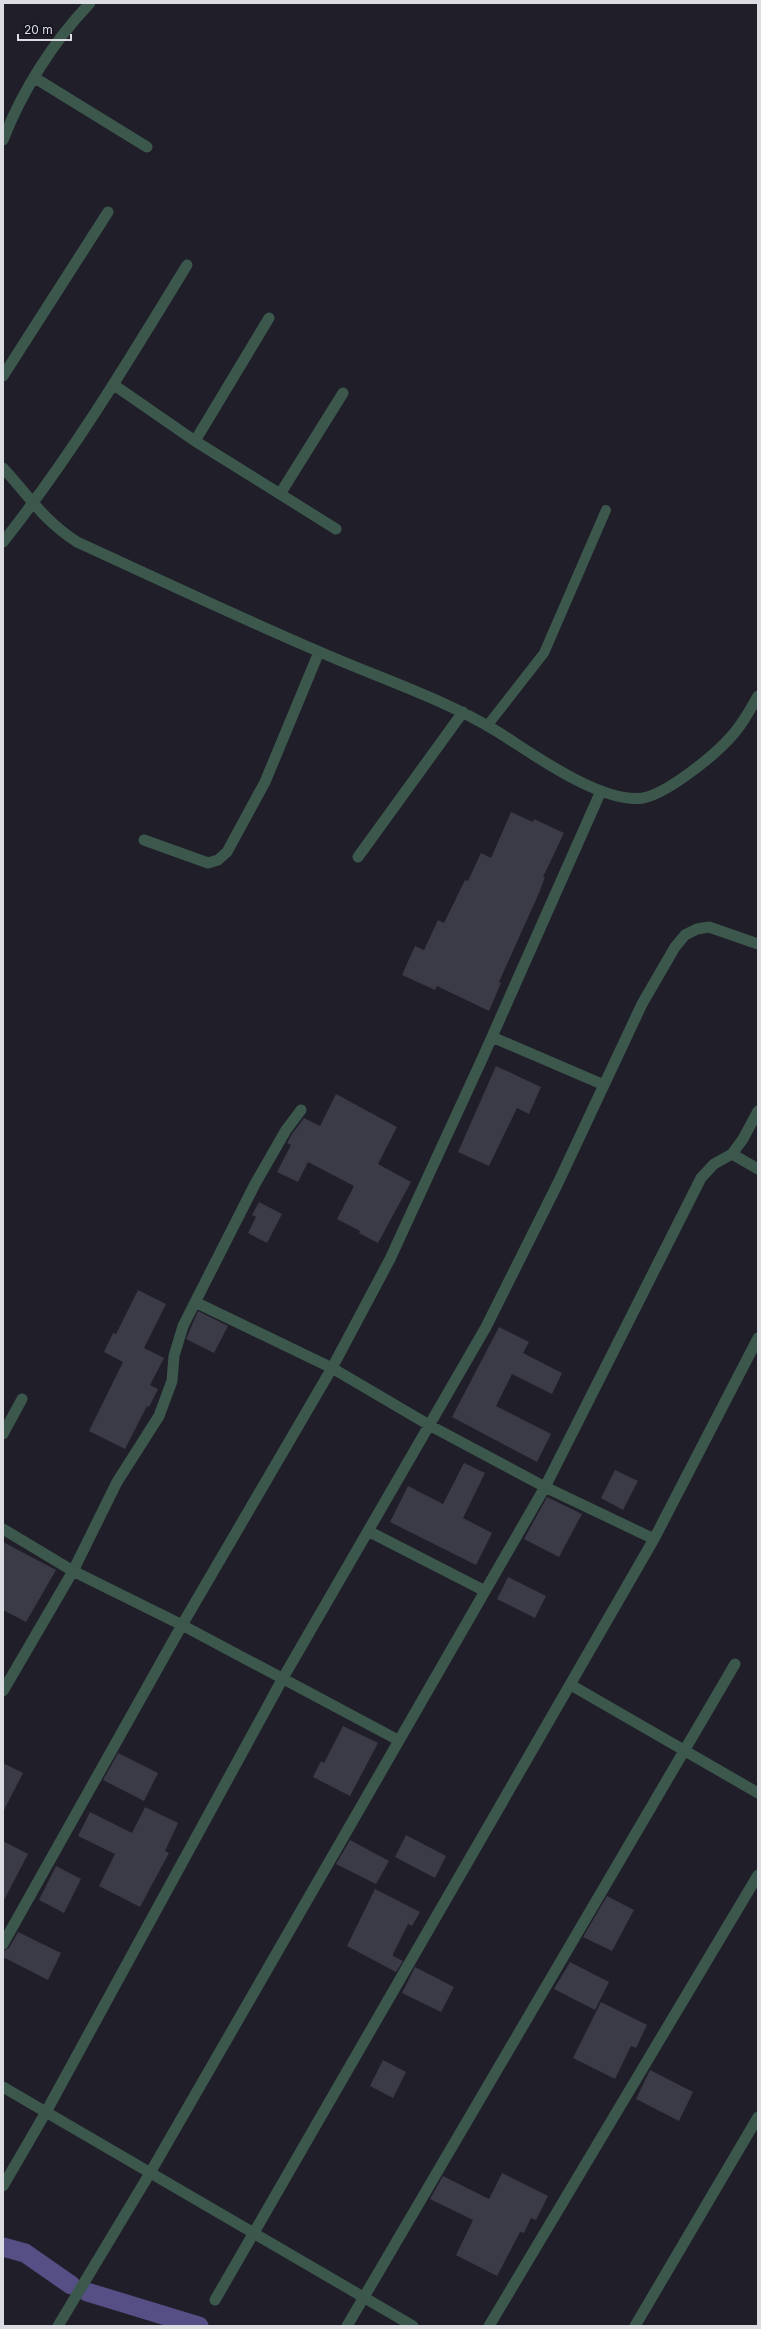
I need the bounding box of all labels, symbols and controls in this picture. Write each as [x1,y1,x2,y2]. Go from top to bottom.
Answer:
scale bar [18,16,71,42]
text: 20 m [24,22,53,37]

